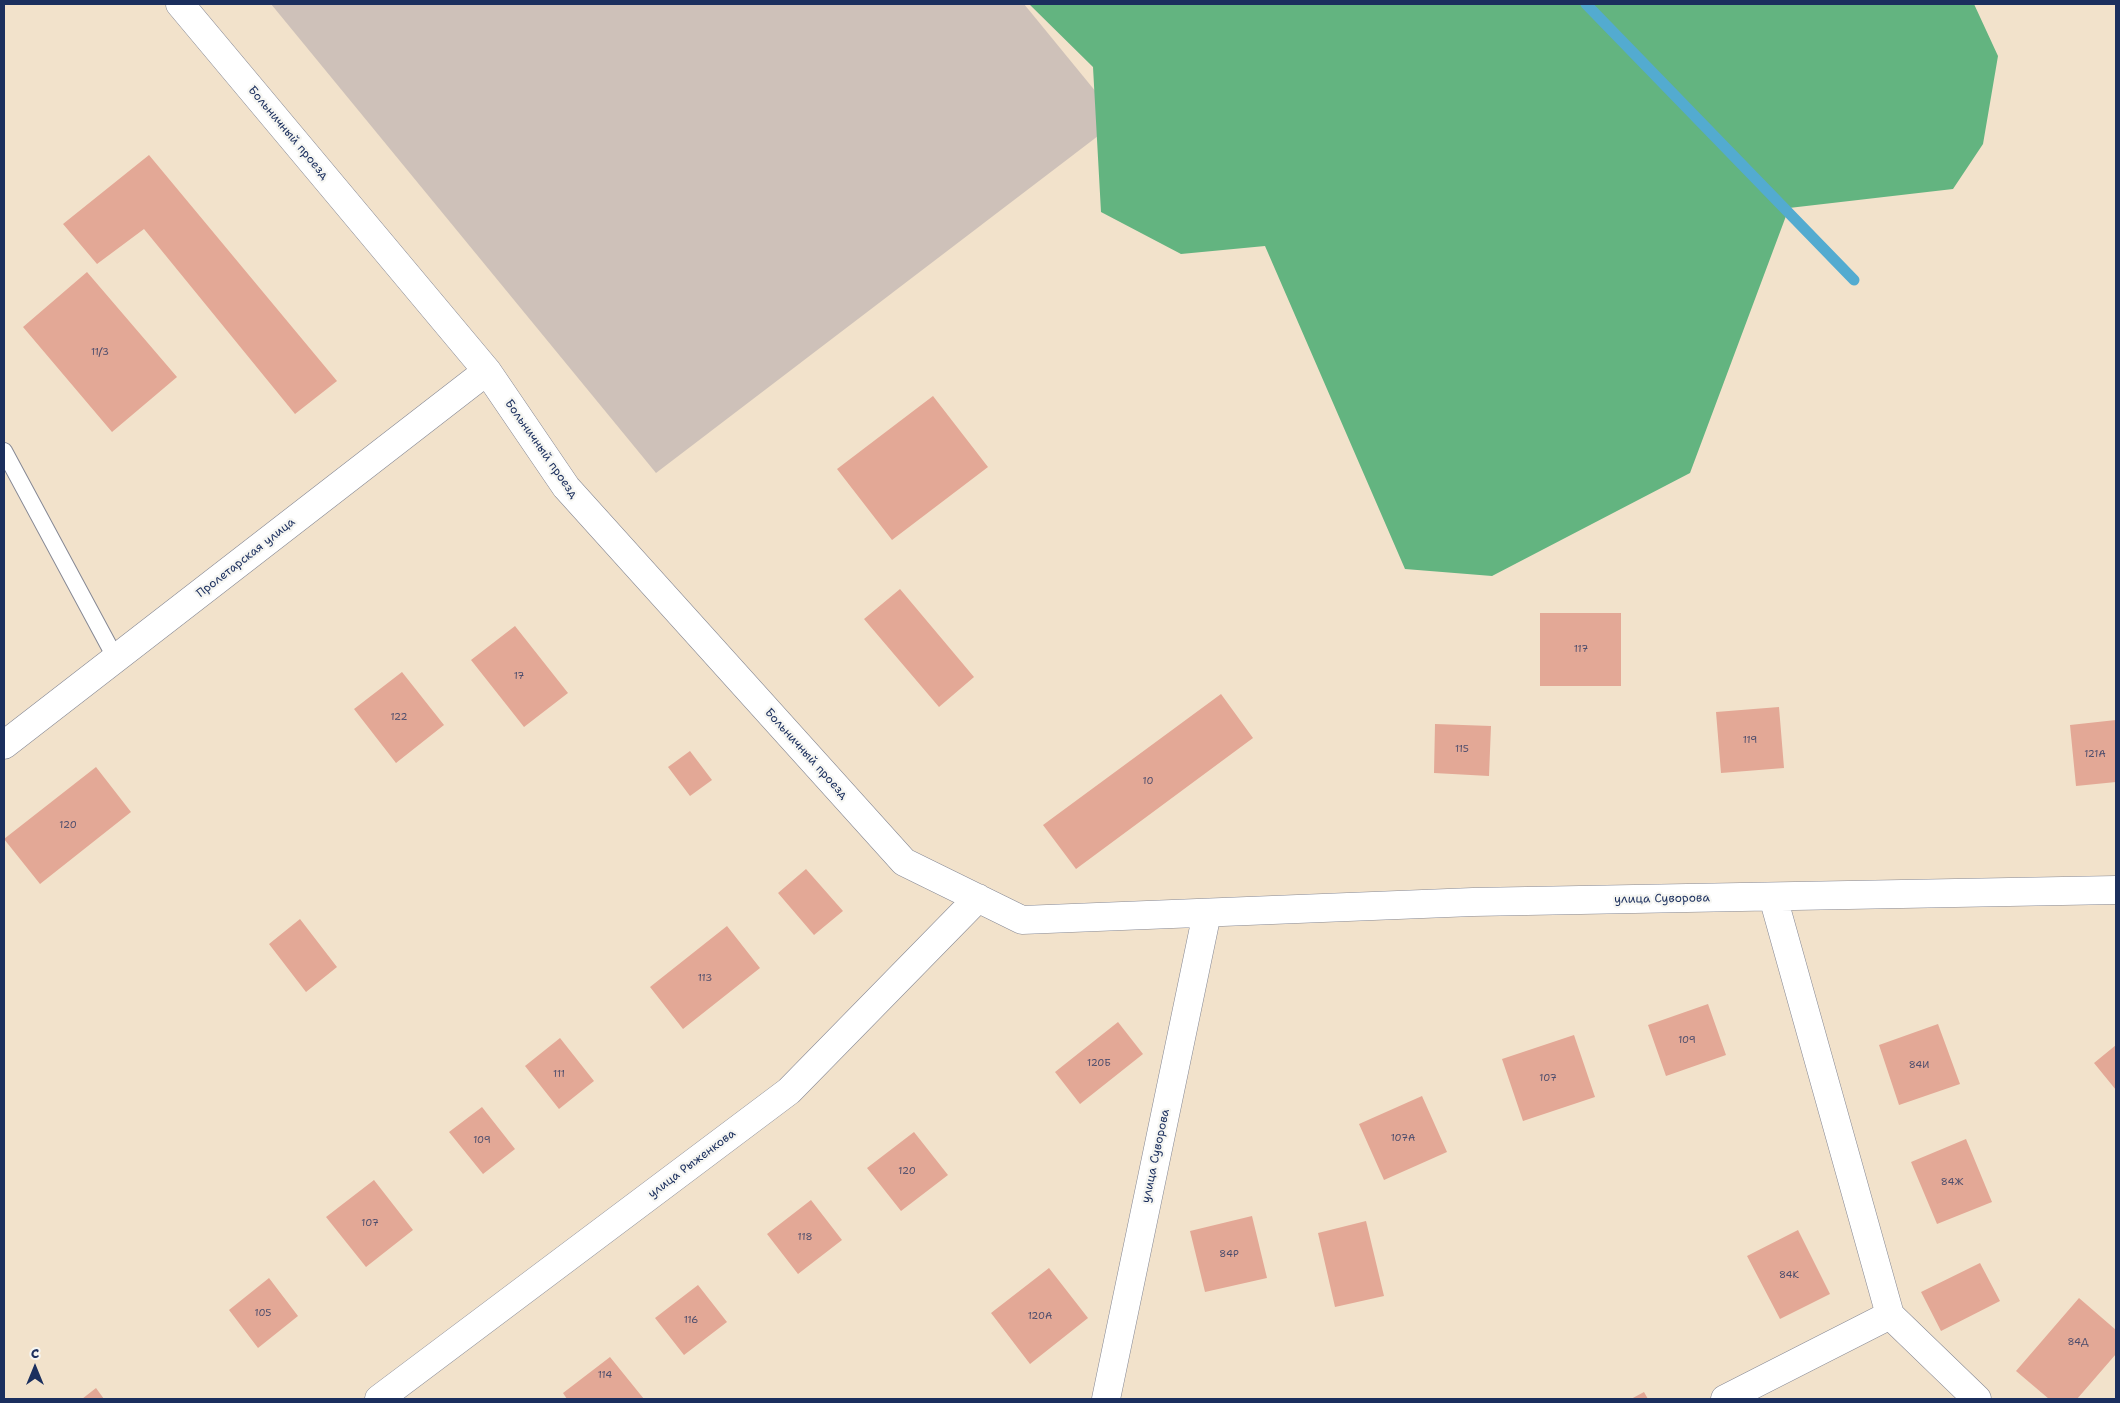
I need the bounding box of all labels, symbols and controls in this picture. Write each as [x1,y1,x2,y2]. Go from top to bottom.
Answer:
street label: Больничный проезд [245,83,331,183]
house number: 11/3 [91,346,109,358]
street label: Больничный проезд [501,397,581,501]
street label: Пролетарская улица [194,515,298,601]
house number: 117 [1574,643,1588,655]
house number: 17 [514,670,524,682]
street label: Больничный проезд [761,706,851,802]
house number: 122 [390,711,408,723]
house number: 119 [1743,734,1757,746]
house number: 115 [1455,743,1469,755]
house number: 121А [2084,748,2106,760]
house number: 10 [1143,775,1153,787]
house number: 120 [59,819,77,831]
street label: улица Суворова [1614,891,1710,907]
house number: 113 [698,972,712,984]
house number: 109 [1678,1034,1696,1046]
house number: 120Б [1087,1057,1111,1069]
house number: 84И [1909,1059,1929,1071]
house number: 111 [553,1068,565,1080]
house number: 107 [1539,1072,1557,1084]
street label: улица Суворова [1139,1108,1173,1204]
street label: улица Рыженкова [645,1126,739,1202]
house number: 107А [1391,1132,1415,1144]
house number: 109 [473,1134,491,1146]
house number: 120 [898,1165,916,1177]
house number: 84Ж [1941,1176,1963,1188]
house number: 107 [361,1217,379,1229]
house number: 118 [798,1231,812,1243]
house number: 84Р [1219,1248,1239,1260]
house number: 84К [1779,1269,1799,1281]
house number: 105 [255,1307,271,1319]
house number: 120А [1028,1310,1052,1322]
house number: 116 [684,1314,698,1326]
house number: 84Д [2067,1336,2089,1348]
north arrow [10,1343,60,1393]
text: С [31,1344,39,1362]
house number: 114 [598,1369,612,1381]

